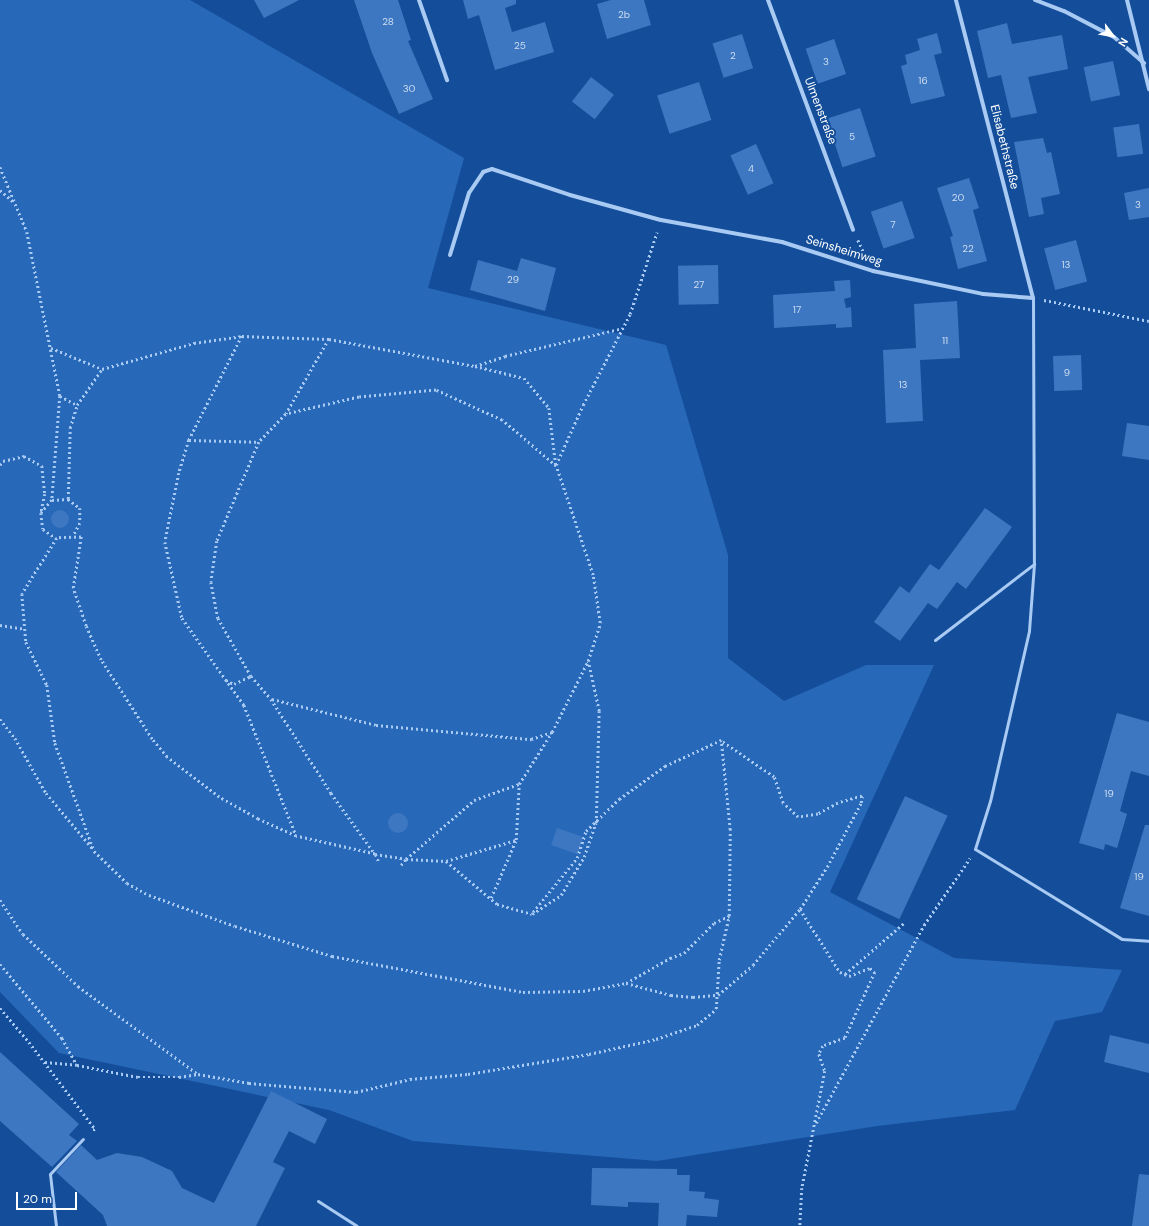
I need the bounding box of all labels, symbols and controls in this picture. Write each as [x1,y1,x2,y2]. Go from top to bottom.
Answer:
house number: 2b [618,9,630,21]
house number: 28 [382,16,394,28]
north arrow [1093,16,1133,56]
text: N [1115,35,1131,49]
house number: 25 [514,40,526,52]
house number: 2 [730,50,736,62]
house number: 3 [823,56,829,68]
street label: Ulmenstraße [801,75,839,147]
house number: 16 [918,75,928,87]
house number: 30 [403,83,415,95]
street label: Elisabethstraße [987,103,1021,191]
house number: 5 [849,131,855,143]
house number: 4 [748,163,754,175]
house number: 20 [952,192,964,204]
house number: 3 [1135,199,1141,211]
house number: 7 [890,219,896,231]
street label: Seinsheimweg [804,233,884,269]
house number: 22 [962,243,974,255]
house number: 13 [1061,259,1071,271]
house number: 29 [507,274,519,286]
house number: 27 [694,279,704,291]
house number: 17 [793,304,801,316]
house number: 11 [942,335,948,347]
house number: 9 [1064,367,1070,379]
house number: 13 [898,379,908,391]
house number: 19 [1104,788,1114,800]
house number: 19 [1134,871,1144,883]
scale bar [18,1184,79,1210]
text: 20 m [23,1191,52,1207]

